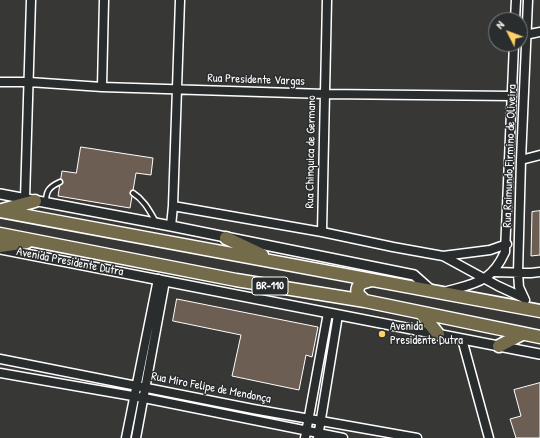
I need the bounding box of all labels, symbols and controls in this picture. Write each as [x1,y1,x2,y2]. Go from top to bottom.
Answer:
north arrow [488,12,528,52]
text: N [493,18,507,32]
street label: Rua Presidente Vargas [207,71,305,89]
street label: Rua Raimundo Firmino de Oliveira [500,84,520,228]
street label: Rua Chinquica de Germano [303,95,319,209]
street label: Avenida Presidente Dutra [15,245,125,279]
road number: BR-110 [252,277,288,295]
place label: Avenida Presidente Dutra [390,320,463,348]
marker: Avenida Presidente Dutra [377,329,387,339]
street label: Rua Miro Felipe de Mendonça [150,369,272,407]

